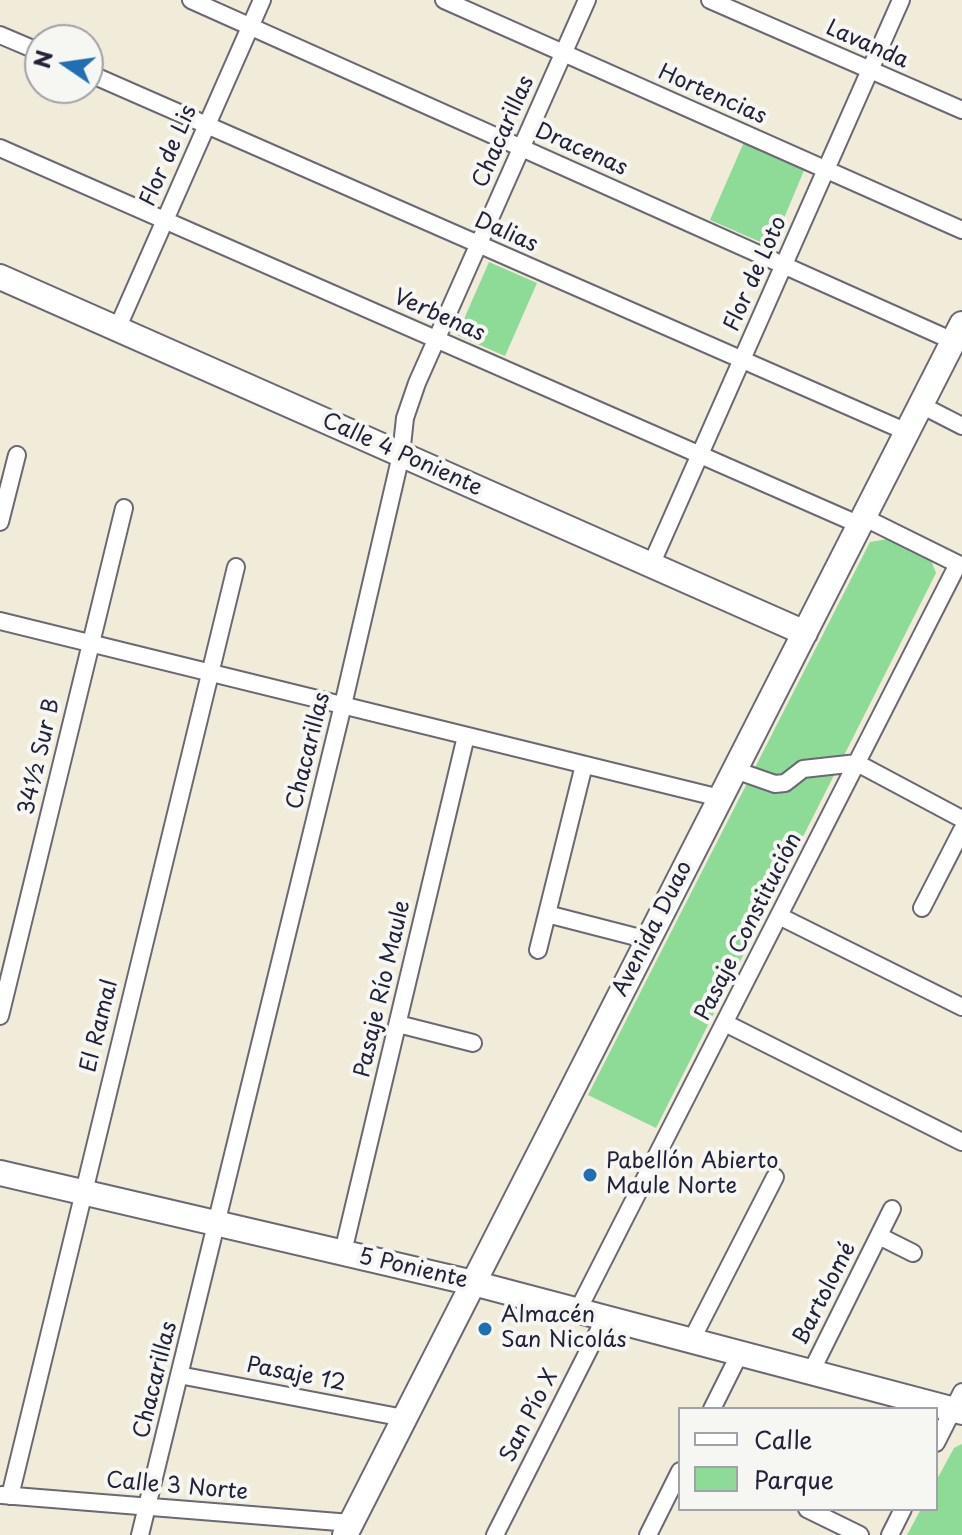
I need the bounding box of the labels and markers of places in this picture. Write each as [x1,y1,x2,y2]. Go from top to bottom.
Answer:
place label: Pabellón Abierto Maule Norte [606,1149,778,1200]
marker: Pabellón Abierto Maule Norte [581,1166,599,1184]
place label: Almacén San Nicolás [501,1303,626,1354]
marker: Almacén San Nicolás [476,1320,494,1338]

